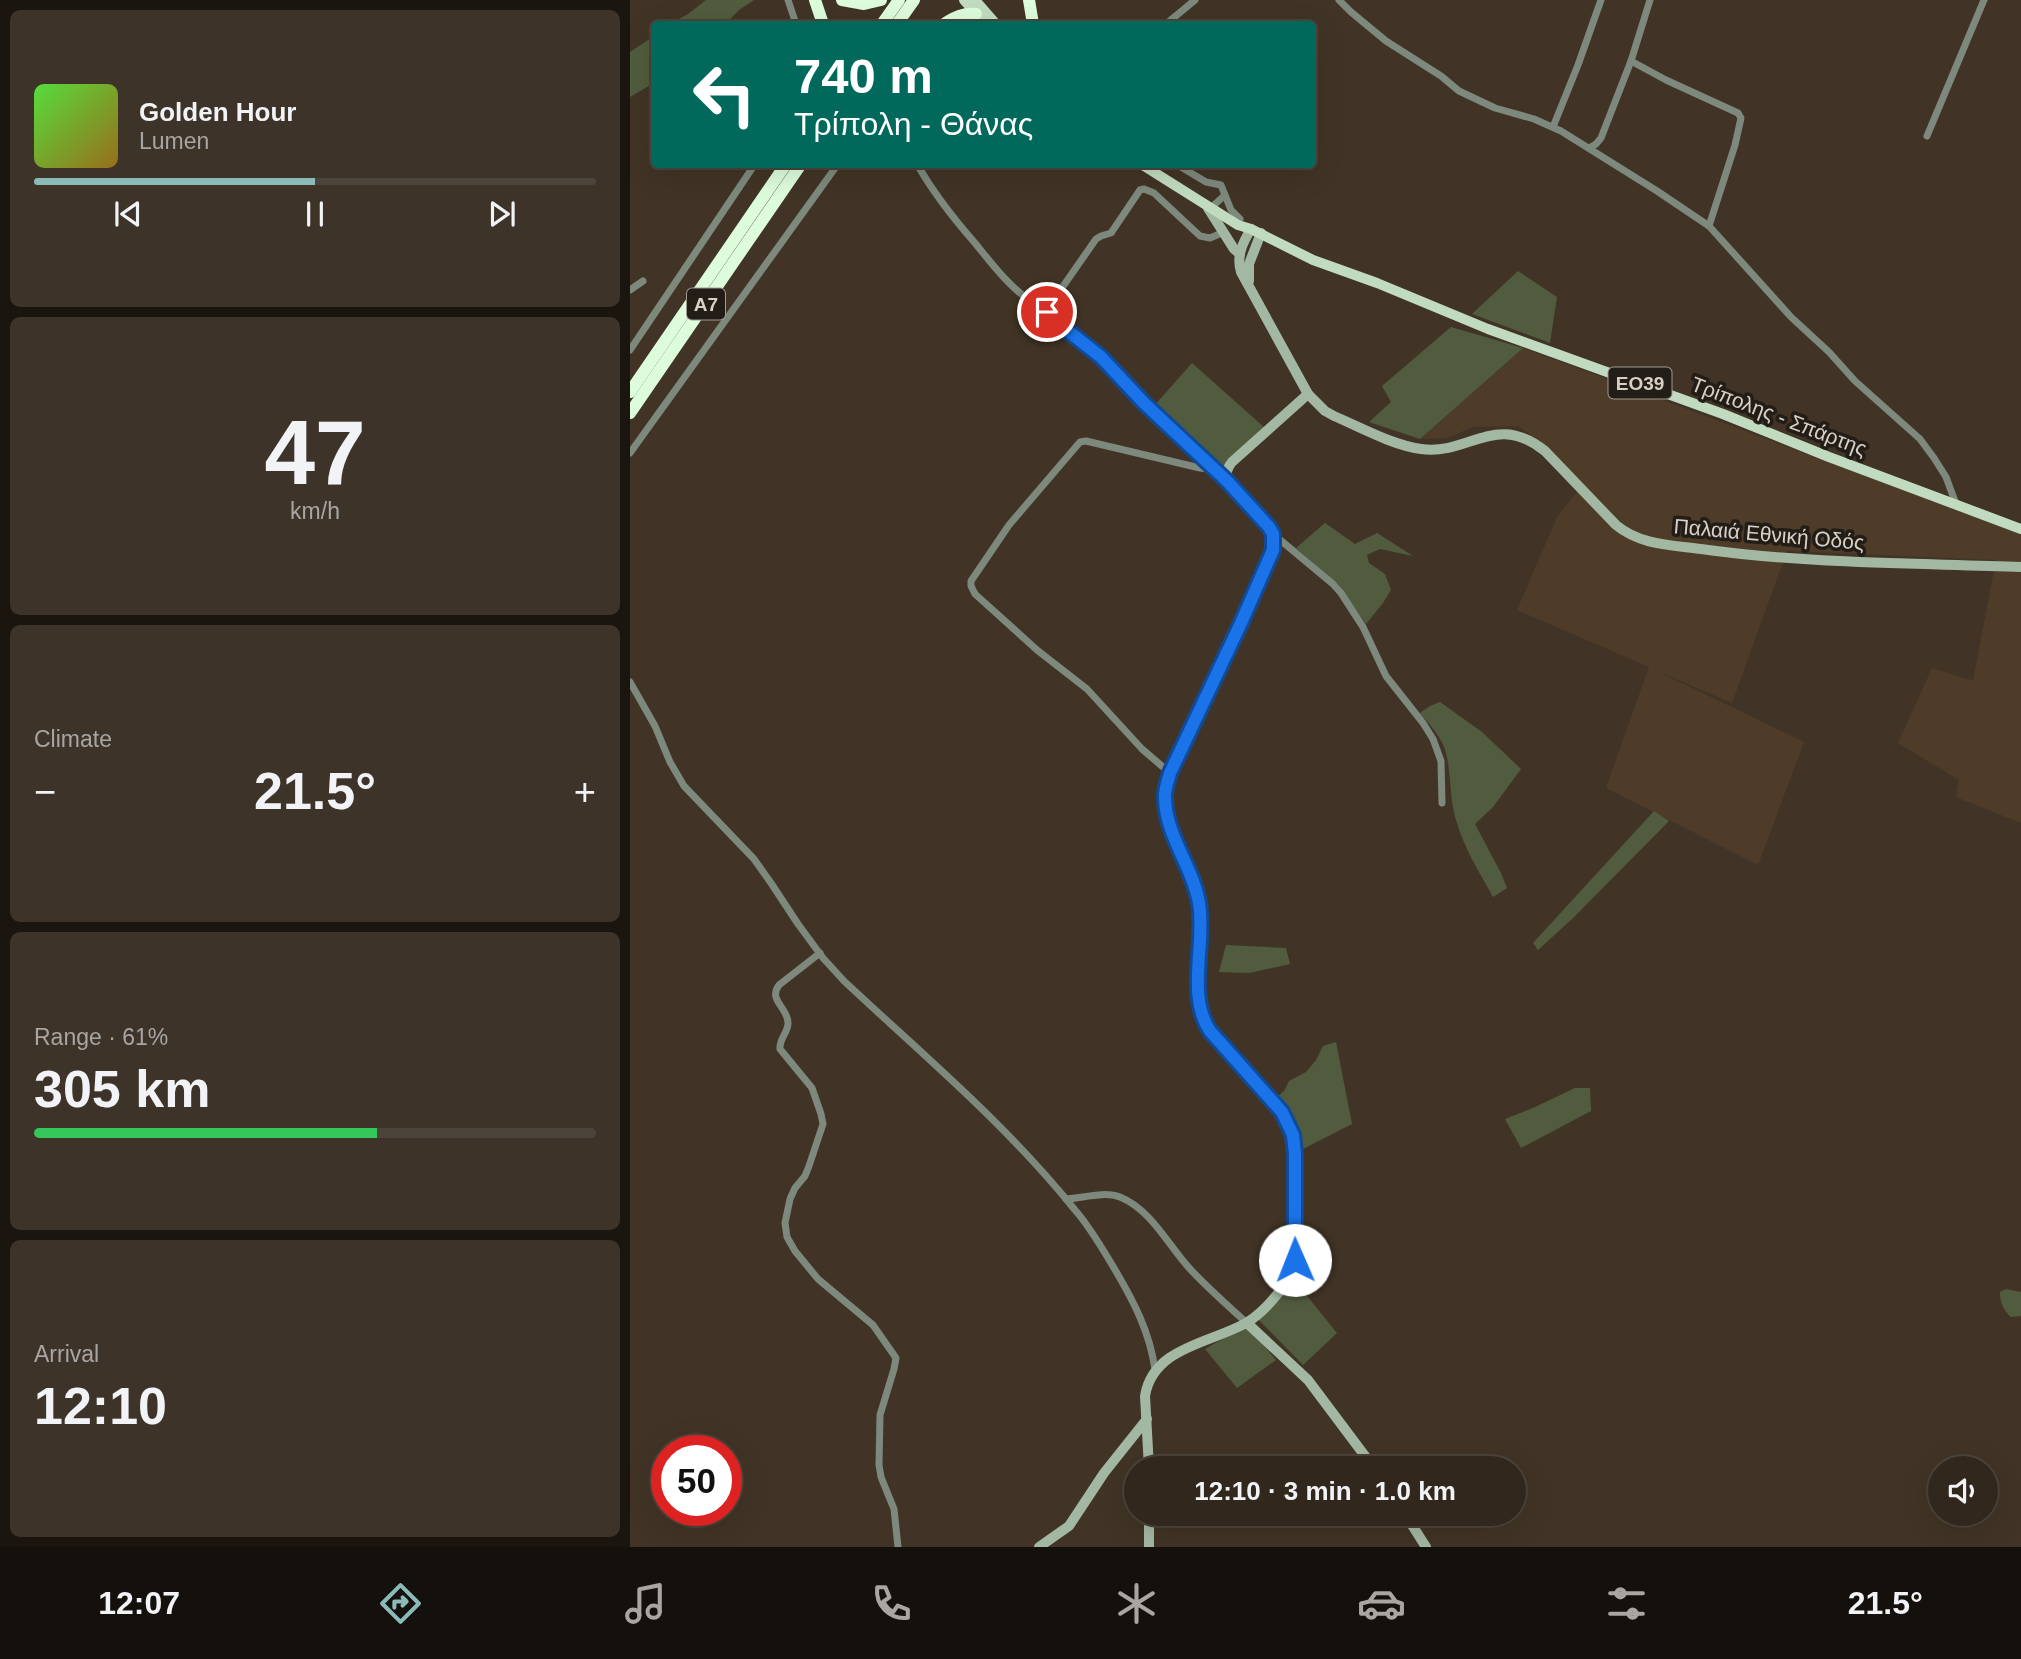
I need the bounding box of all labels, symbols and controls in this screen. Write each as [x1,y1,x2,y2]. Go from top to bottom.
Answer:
icon: left [679,49,770,140]
text: 740 m [794,49,933,103]
text: Golden Hour [139,97,296,127]
text: Τρίπολη - Θάνας [794,106,1033,142]
text: Lumen [139,128,209,154]
icon: previous [109,195,147,233]
icon: pause [296,195,334,233]
icon: next [483,195,521,233]
pin [1017,282,1077,342]
road number: Α7 [687,288,725,320]
icon: arrive [1028,293,1066,331]
road number: ΕΟ39 [1608,368,1672,398]
street label: Τρίπολης - Σπάρτης [1688,372,1870,460]
text: 47 [264,402,366,503]
text: km/h [290,498,340,524]
street label: Παλαιά Εθνική Οδός [1673,514,1865,554]
text: Climate [34,726,112,752]
text: 21.5° [254,762,376,820]
text: − [34,771,56,813]
text: + [574,771,596,813]
text: Range · 61% [34,1024,168,1050]
text: 305 km [34,1060,210,1118]
position arrow [1258,1223,1332,1297]
text: Arrival [34,1341,99,1367]
text: 12:10 [34,1377,167,1435]
speed limit sign: 50 [651,1435,742,1526]
map controls [1928,1456,1998,1526]
button: sound [1928,1456,1998,1526]
text: 12:10 · 3 min · 1.0 km [1194,1476,1456,1506]
icon: directions [376,1579,425,1628]
icon: music [621,1579,670,1628]
icon: phone [867,1579,916,1628]
icon: climate [1112,1579,1161,1628]
icon: car [1357,1579,1406,1628]
icon: filters [1602,1579,1651,1628]
text: 12:07 [98,1585,180,1621]
text: 21.5° [1848,1585,1923,1621]

